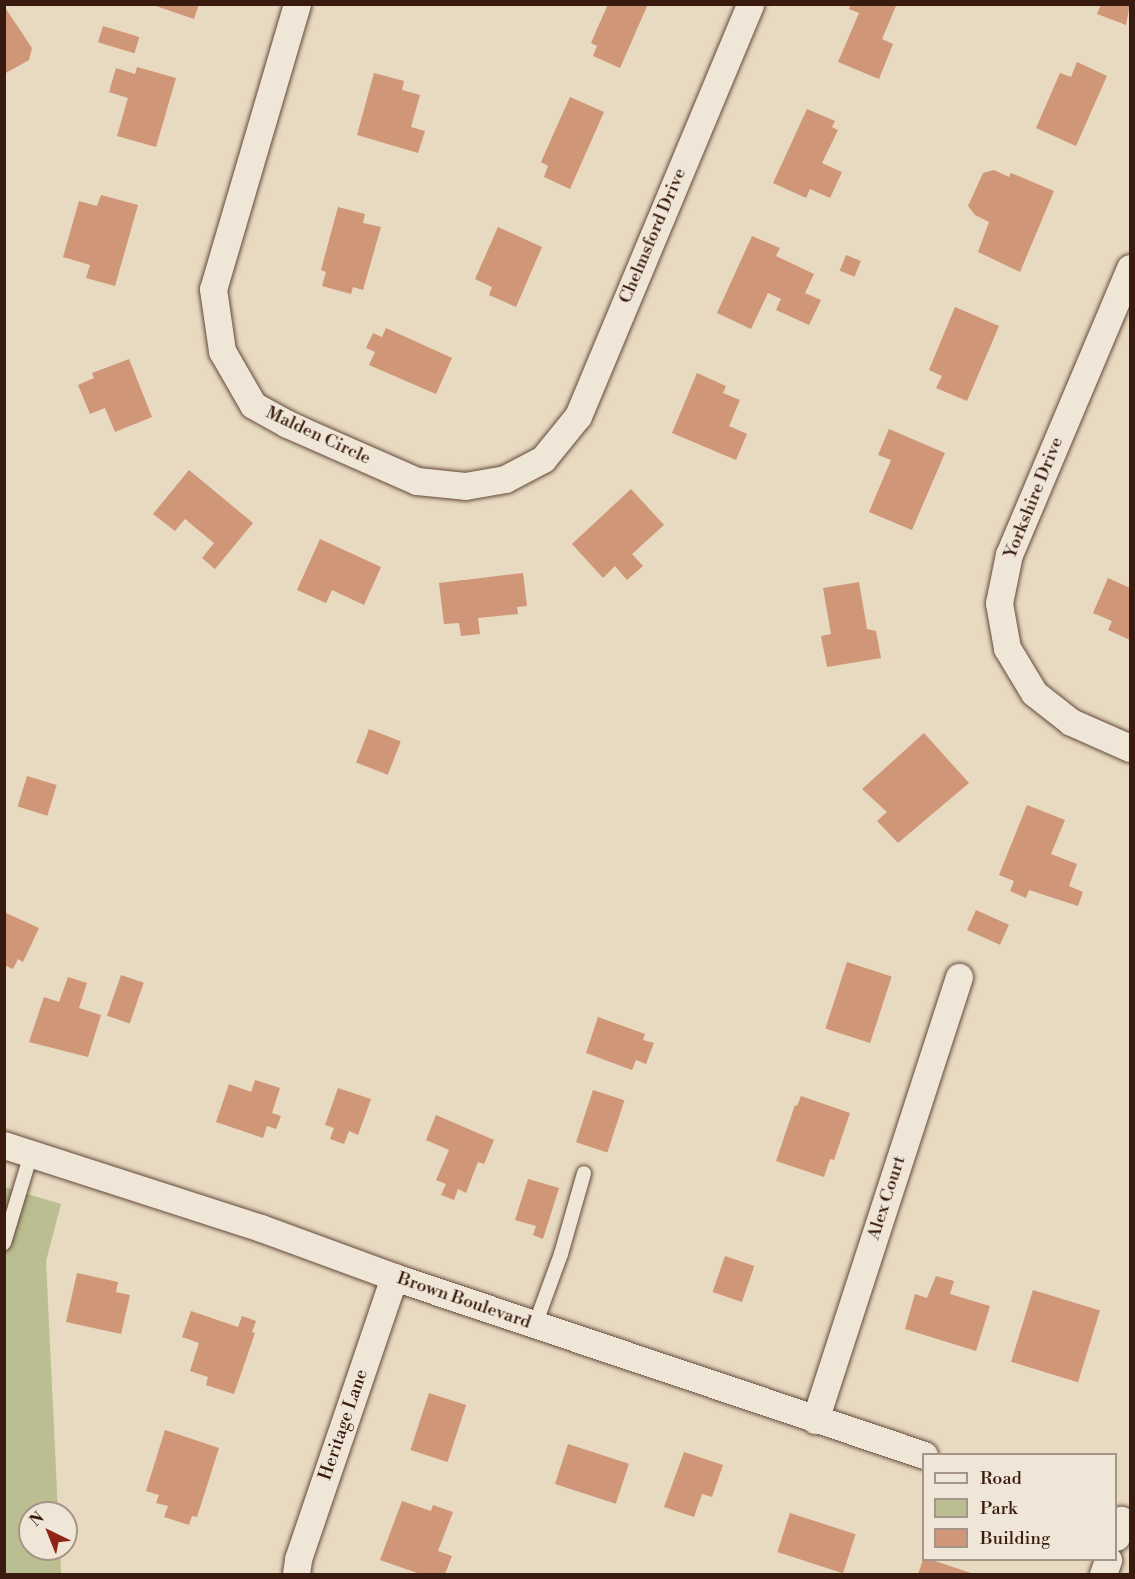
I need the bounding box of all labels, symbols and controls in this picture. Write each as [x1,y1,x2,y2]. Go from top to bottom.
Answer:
street label: Chelmsford Drive [615,165,691,307]
street label: Malden Circle [262,402,374,470]
street label: Yorkshire Drive [1000,434,1068,562]
street label: Alex Court [863,1153,911,1243]
street label: Brown Boulevard [394,1268,534,1334]
street label: Heritage Lane [315,1367,373,1483]
legend [922,1453,1117,1561]
text: Road [980,1467,1022,1490]
text: Park [980,1497,1017,1520]
north arrow [18,1501,78,1561]
text: N [26,1508,49,1531]
text: Building [980,1527,1050,1550]

